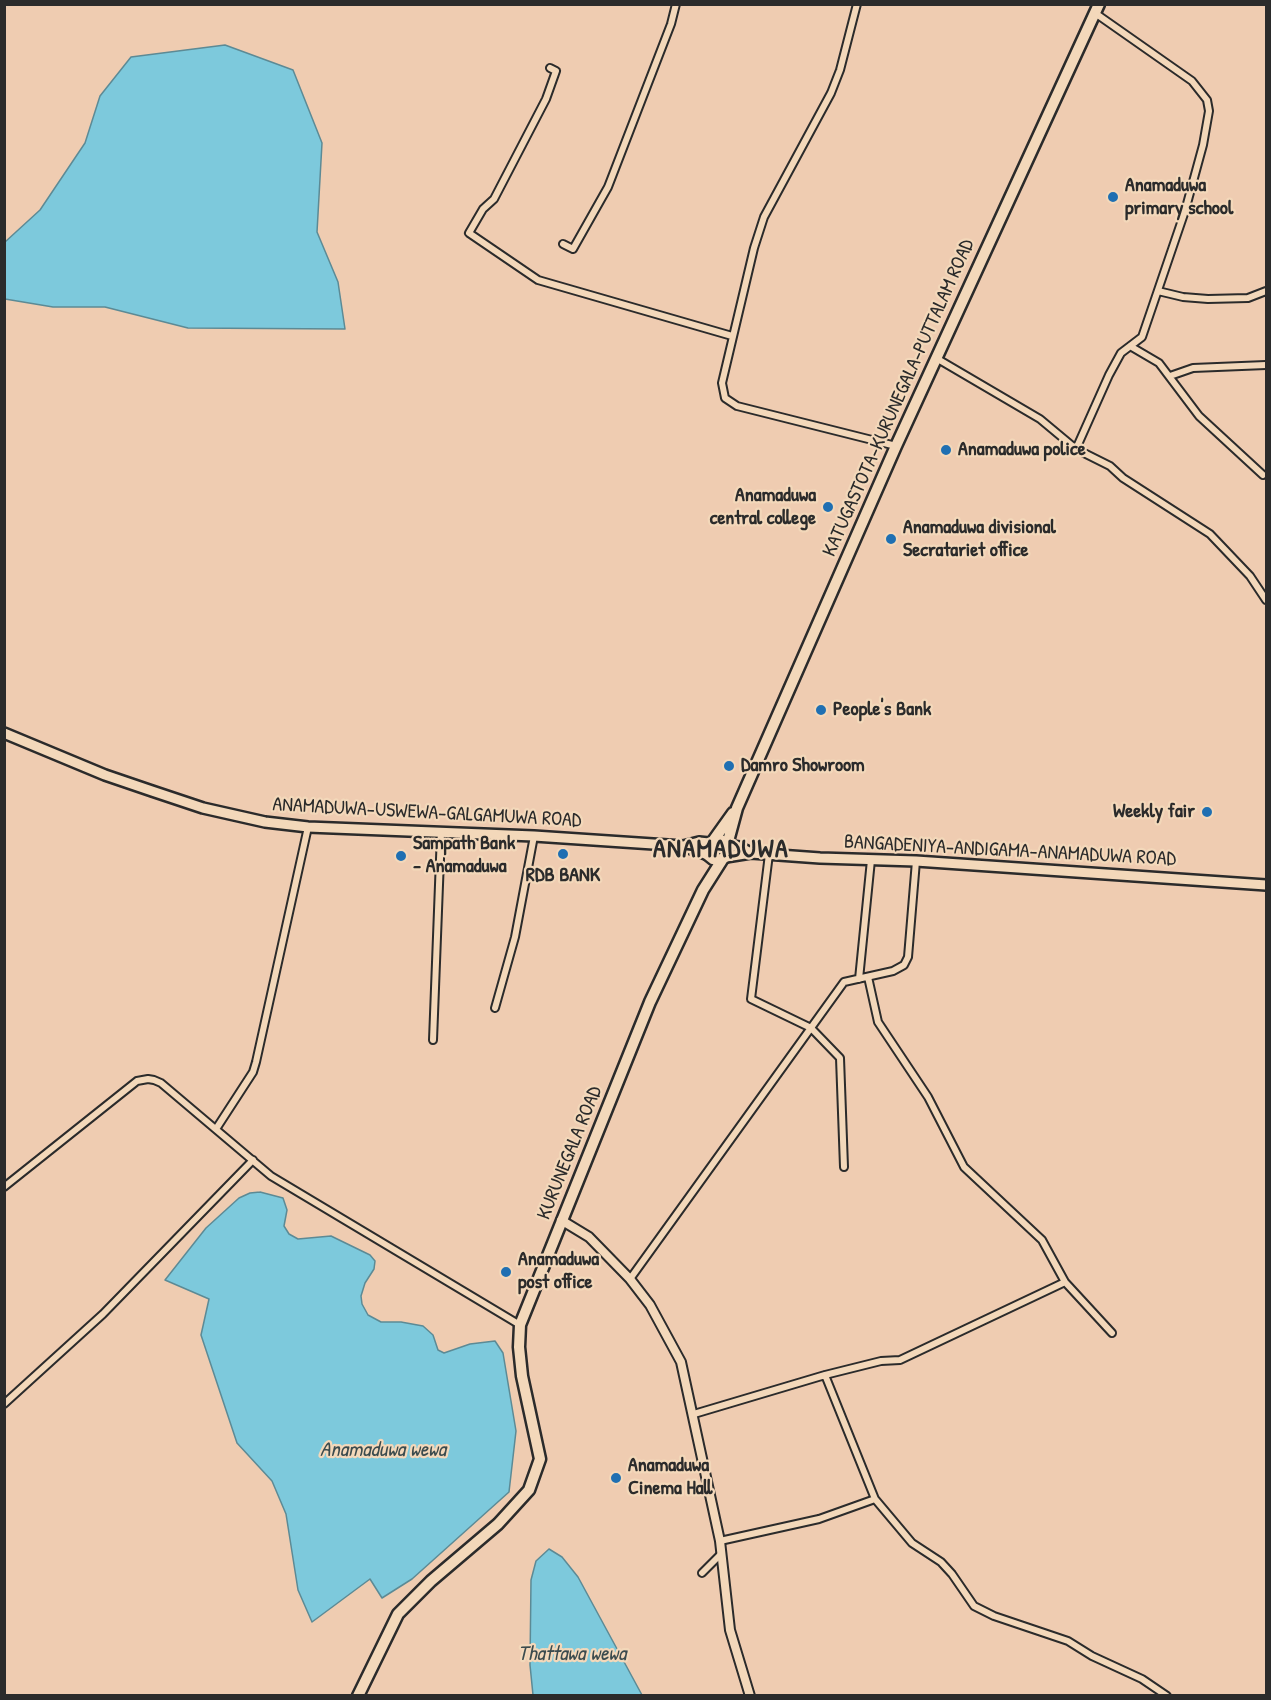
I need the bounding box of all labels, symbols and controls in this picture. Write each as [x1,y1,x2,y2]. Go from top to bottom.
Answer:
place label: Anamaduwa primary school [1125,174,1233,221]
marker: Anamaduwa primary school [1106,190,1120,204]
street label: KATUGASTOTA-KURUNEGALA-PUTTALAM ROAD [818,236,980,560]
place label: Anamaduwa police [958,438,1086,462]
marker: Anamaduwa police [939,443,953,457]
place label: Anamaduwa central college [710,484,816,531]
marker: Anamaduwa central college [821,500,835,514]
place label: Anamaduwa divisional Secratariet office [903,516,1056,563]
marker: Anamaduwa divisional Secratariet office [884,532,898,546]
place label: People's Bank [833,698,931,722]
marker: People's Bank [814,703,828,717]
place label: Damro Showroom [741,754,865,778]
marker: Damro Showroom [722,759,736,773]
street label: ANAMADUWA-USWEWA-GALGAMUWA ROAD [272,793,582,833]
place label: Weekly fair [1113,800,1195,824]
marker: Weekly fair [1200,805,1214,819]
street label: BANGADENIYA-ANDIGAMA-ANAMADUWA ROAD [843,830,1177,872]
place label: Sampath Bank - Anamaduwa [413,832,515,879]
district label: ANAMADUWA [653,834,789,866]
marker: RDB BANK [556,847,570,861]
marker: Sampath Bank - Anamaduwa [394,849,408,863]
place label: RDB BANK [526,864,600,888]
street label: KURUNEGALA ROAD [532,1083,608,1223]
place label: Anamaduwa post office [518,1248,599,1295]
marker: Anamaduwa post office [499,1265,513,1279]
water label: Anamaduwa wewa [320,1437,446,1463]
place label: Anamaduwa Cinema Hall [628,1454,712,1501]
marker: Anamaduwa Cinema Hall [609,1471,623,1485]
water label: Thattawa wewa [518,1641,626,1667]

